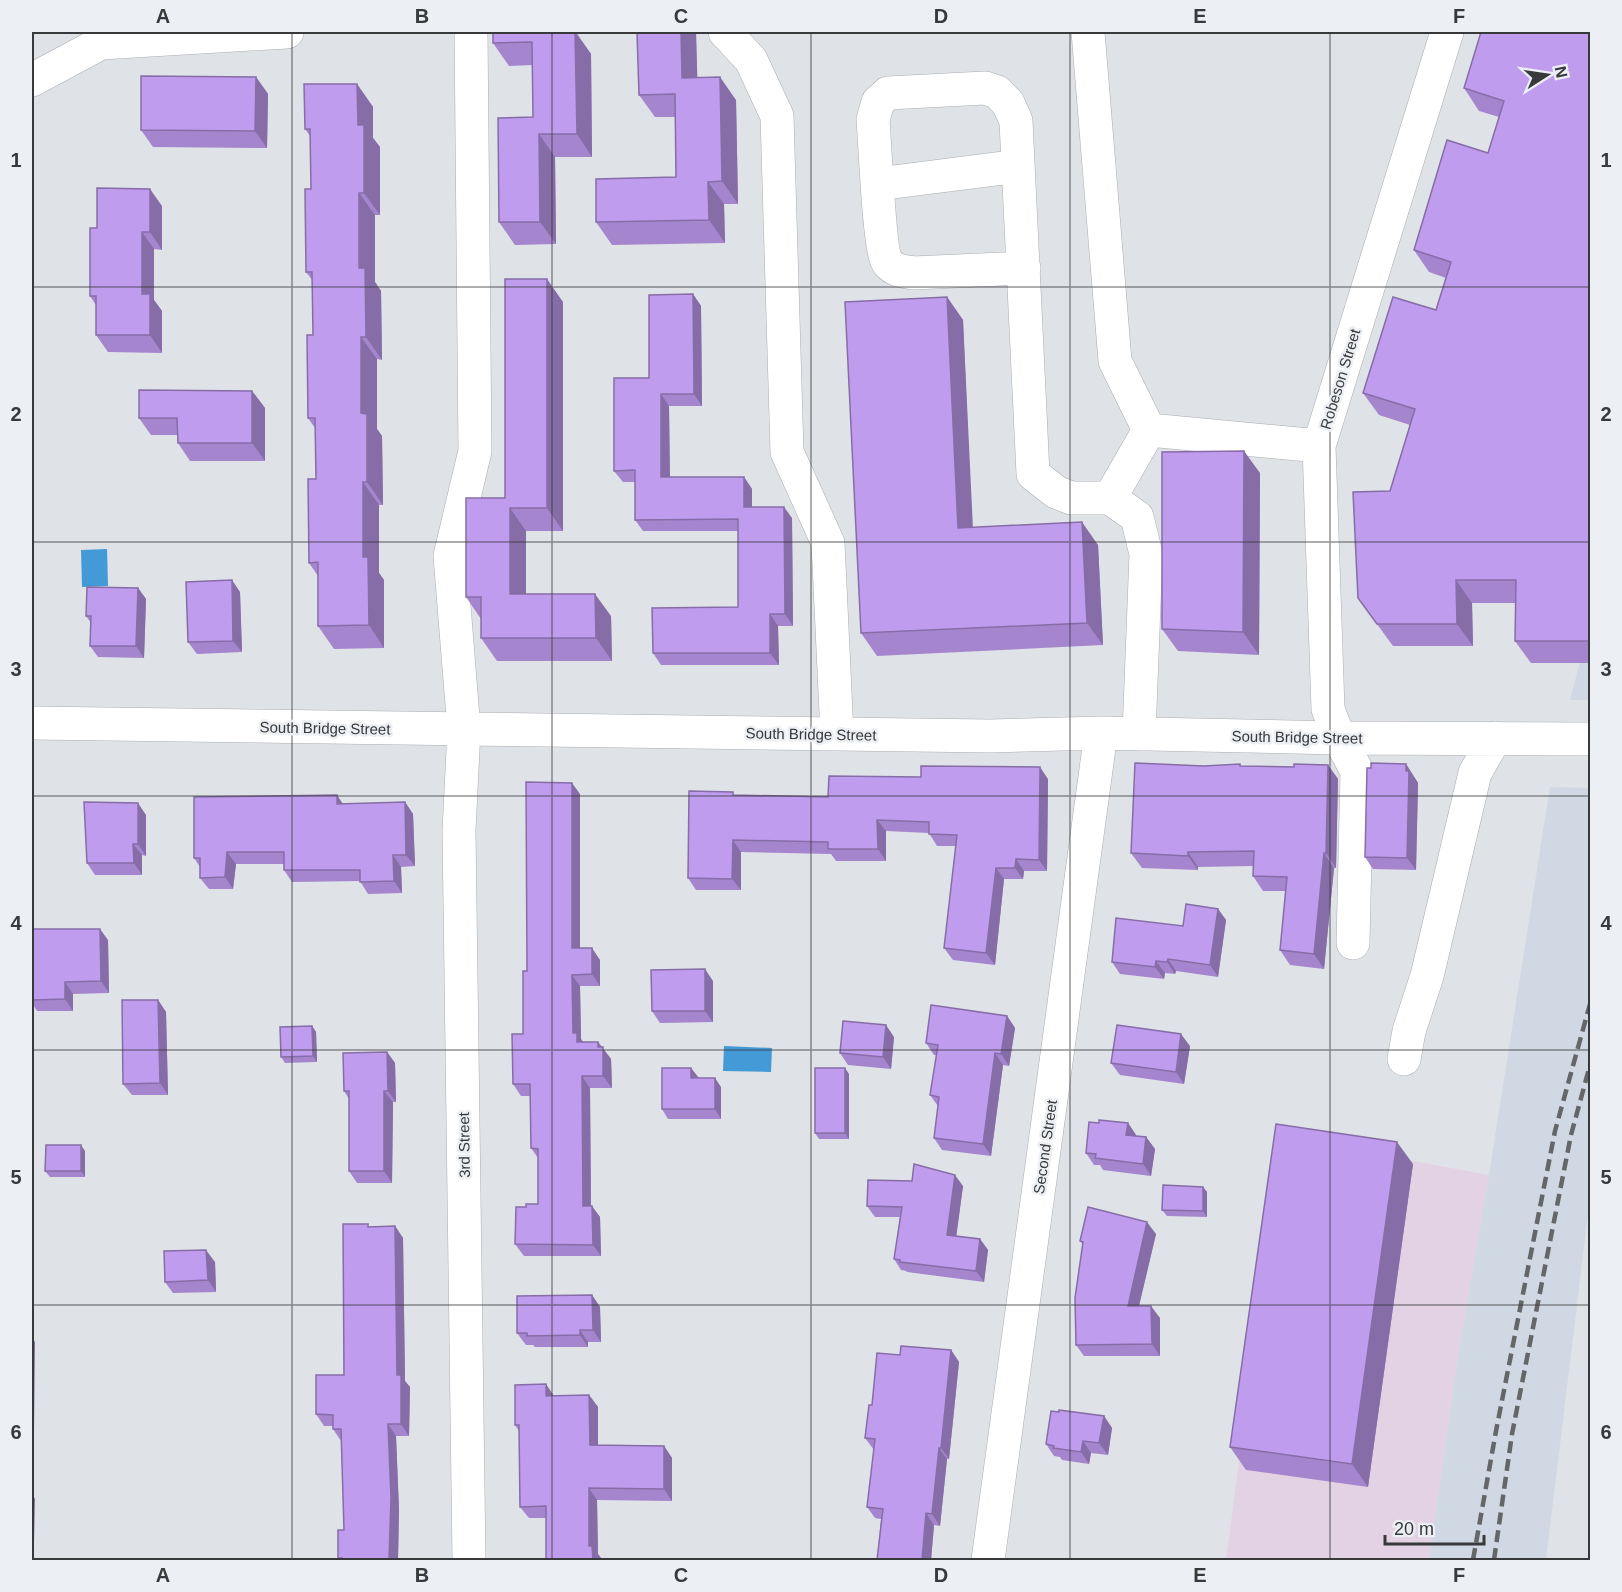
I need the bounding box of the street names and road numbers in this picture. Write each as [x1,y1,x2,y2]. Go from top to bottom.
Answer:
street label: Robeson Street [1317,326,1364,431]
street label: South Bridge Street [259,718,391,738]
street label: South Bridge Street [745,724,877,744]
street label: South Bridge Street [1231,727,1363,747]
street label: Second Street [1030,1098,1060,1195]
street label: 3rd Street [455,1111,473,1178]

